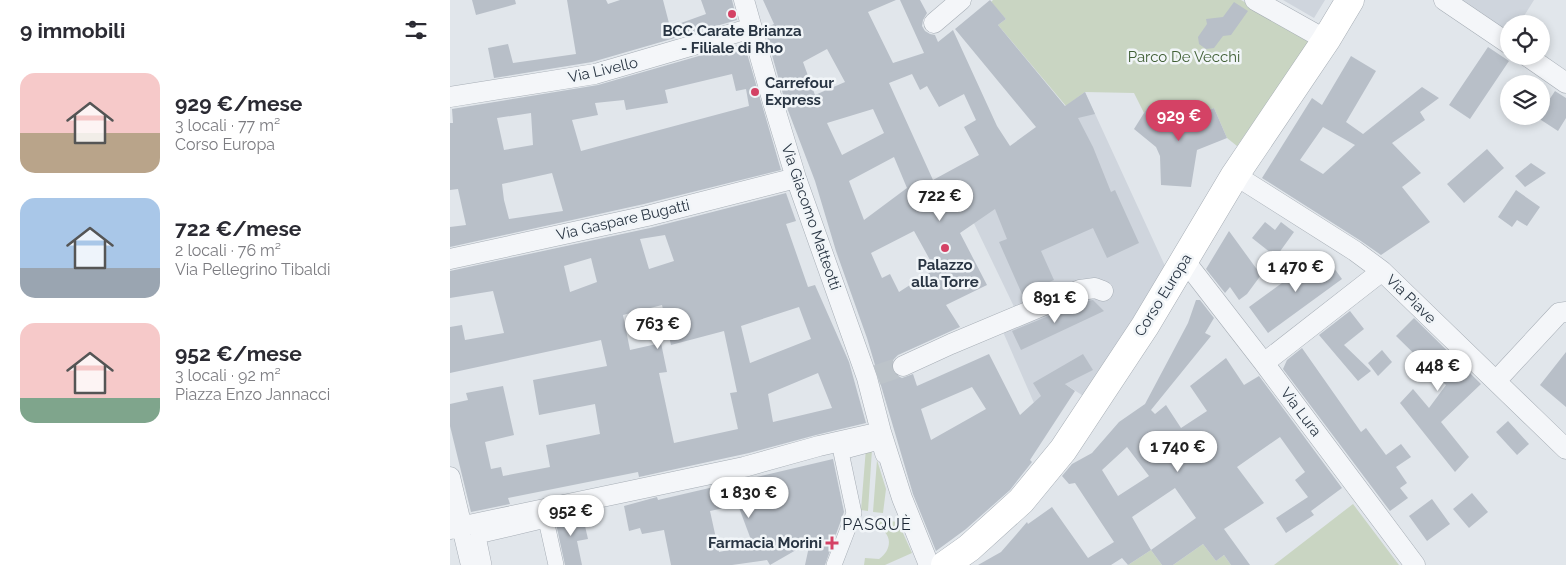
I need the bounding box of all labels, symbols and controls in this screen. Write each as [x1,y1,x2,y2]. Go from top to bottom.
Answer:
marker: BCC Carate Brianza - Filiale di Rho [726,8,738,20]
map controls [1500,15,1550,125]
button: locate [1500,15,1550,65]
icon: filters [402,16,430,44]
text: 9 immobili [20,18,125,43]
place label: BCC Carate Brianza - Filiale di Rho [662,22,802,57]
park label: Parco De Vecchi [1128,48,1240,66]
street label: Via Livello [566,53,640,87]
place label: Carrefour Express [765,74,834,109]
button: layers [1500,75,1550,125]
marker: Carrefour Express [749,86,761,98]
text: 929 €/mese [175,91,302,116]
icon: home [60,93,120,153]
pin: 929 € [1144,100,1214,142]
text: 929 € [1157,106,1201,125]
text: 3 locali · 77 m² [175,116,280,135]
text: Corso Europa [175,135,275,154]
street label: Via Giacomo Matteotti [778,142,844,292]
pin: 722 € [905,180,975,222]
text: 722 € [918,186,962,205]
street label: Via Gaspare Bugatti [555,196,691,244]
text: 722 €/mese [175,216,301,241]
icon: home [60,218,120,278]
text: 2 locali · 76 m² [175,241,281,260]
marker: Palazzo alla Torre [939,242,951,254]
street label: Corso Europa [1131,250,1195,340]
pin: 1 470 € [1250,250,1342,293]
place label: Palazzo alla Torre [911,256,979,291]
text: 1 470 € [1268,257,1324,276]
text: Via Pellegrino Tibaldi [175,260,331,279]
street label: Via Piave [1382,271,1440,327]
pin: 891 € [1020,282,1090,324]
text: 891 € [1033,288,1077,307]
pin: 763 € [623,308,693,350]
text: 763 € [636,314,680,333]
text: 952 €/mese [175,341,302,366]
icon: home [60,343,120,403]
pin: 448 € [1403,350,1473,392]
text: 448 € [1416,356,1460,375]
text: 3 locali · 92 m² [175,366,281,385]
street label: Via Lura [1277,384,1325,440]
text: Piazza Enzo Jannacci [175,385,330,404]
pin: 1 740 € [1132,430,1224,473]
text: 1 740 € [1150,437,1206,456]
pin: 1 830 € [703,476,795,519]
text: 1 830 € [721,483,777,502]
pin: 952 € [536,494,606,537]
text: 952 € [549,501,593,520]
district label: PASQUÈ [842,514,912,534]
place label: Farmacia Morini [708,534,822,552]
marker: Farmacia Morini [826,537,838,549]

